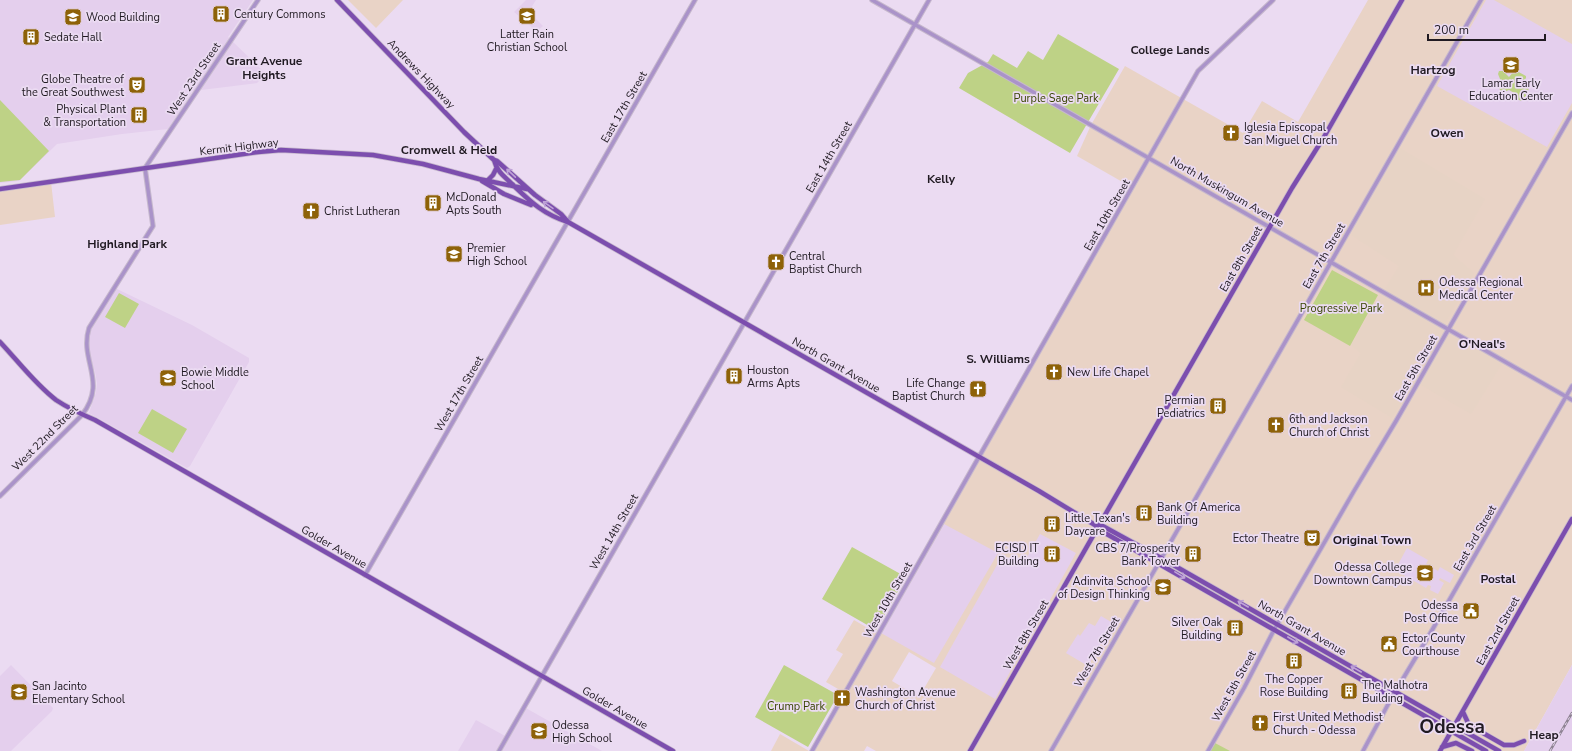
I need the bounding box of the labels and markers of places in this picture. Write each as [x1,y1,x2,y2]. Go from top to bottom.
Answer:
building icon: Century Commons [211,4,231,24]
school or university icon: Latter Rain Christian School [517,6,537,26]
school or university icon: Wood Building [63,7,83,27]
place label: Century Commons [234,7,326,22]
place label: Wood Building [86,10,160,25]
building icon: Sedate Hall [21,27,41,47]
place label: Latter Rain Christian School [487,27,568,55]
place label: Sedate Hall [44,30,103,45]
school or university icon: Lamar Early Education Center [1501,55,1521,75]
place label: Globe Theatre of the Great Southwest [22,72,124,100]
theatre icon: Globe Theatre of the Great Southwest [127,75,147,95]
place label: Lamar Early Education Center [1469,76,1553,104]
place label: Physical Plant & Transportation [43,102,126,130]
building icon: Physical Plant & Transportation [129,105,149,125]
place label: Iglesia Episcopal San Miguel Church [1244,120,1337,148]
church icon: Iglesia Episcopal San Miguel Church [1221,123,1241,143]
place label: McDonald Apts South [446,190,502,218]
building icon: McDonald Apts South [423,193,443,213]
church icon: Christ Lutheran [301,201,321,221]
place label: Christ Lutheran [324,204,400,219]
place label: Premier High School [467,241,528,269]
school or university icon: Premier High School [444,244,464,264]
place label: Central Baptist Church [789,249,862,277]
church icon: Central Baptist Church [766,252,786,272]
place label: Odessa Regional Medical Center [1439,275,1523,303]
hospital icon: Odessa Regional Medical Center [1416,278,1436,298]
church icon: New Life Chapel [1044,362,1064,382]
place label: Houston Arms Apts [747,363,800,391]
place label: Bowie Middle School [181,365,249,393]
place label: New Life Chapel [1067,365,1149,380]
building icon: Houston Arms Apts [724,366,744,386]
school or university icon: Bowie Middle School [158,368,178,388]
place label: Life Change Baptist Church [892,376,965,404]
church icon: Life Change Baptist Church [968,379,988,399]
place label: Permian Pediatrics [1157,393,1205,421]
building icon: Permian Pediatrics [1208,396,1228,416]
place label: 6th and Jackson Church of Christ [1289,412,1369,440]
church icon: 6th and Jackson Church of Christ [1266,415,1286,435]
place label: Bank Of America Building [1157,500,1241,528]
building icon: Bank Of America Building [1134,503,1154,523]
place label: Little Texan's Daycare [1065,511,1130,539]
building icon: Little Texan's Daycare [1042,514,1062,534]
theatre icon: Ector Theatre [1302,528,1322,548]
place label: Ector Theatre [1233,531,1299,546]
place label: ECISD IT Building [995,541,1039,569]
place label: CBS 7/Prosperity Bank Tower [1095,541,1180,569]
building icon: ECISD IT Building [1042,544,1062,564]
building icon: CBS 7/Prosperity Bank Tower [1183,544,1203,564]
place label: Odessa College Downtown Campus [1314,560,1412,588]
school or university icon: Odessa College Downtown Campus [1415,563,1435,583]
place label: Adinvita School of Design Thinking [1058,574,1151,602]
school or university icon: Adinvita School of Design Thinking [1153,577,1173,597]
place label: Odessa Post Office [1404,598,1458,626]
public building icon: Odessa Post Office [1461,601,1481,621]
place label: Silver Oak Building [1172,615,1222,643]
building icon: Silver Oak Building [1225,618,1245,638]
place label: Ector County Courthouse [1402,631,1466,659]
public building icon: Ector County Courthouse [1379,634,1399,654]
building icon: The Copper Rose Building [1284,651,1304,671]
place label: The Copper Rose Building [1260,672,1328,700]
place label: The Malhotra Building [1362,678,1428,706]
place label: San Jacinto Elementary School [32,679,126,707]
building icon: The Malhotra Building [1339,681,1359,701]
school or university icon: San Jacinto Elementary School [9,682,29,702]
place label: Washington Avenue Church of Christ [855,685,956,713]
church icon: Washington Avenue Church of Christ [832,688,852,708]
place label: First United Methodist Church - Odessa [1273,710,1383,738]
church icon: First United Methodist Church - Odessa [1250,713,1270,733]
place label: Odessa High School [552,718,613,746]
school or university icon: Odessa High School [529,721,549,741]

